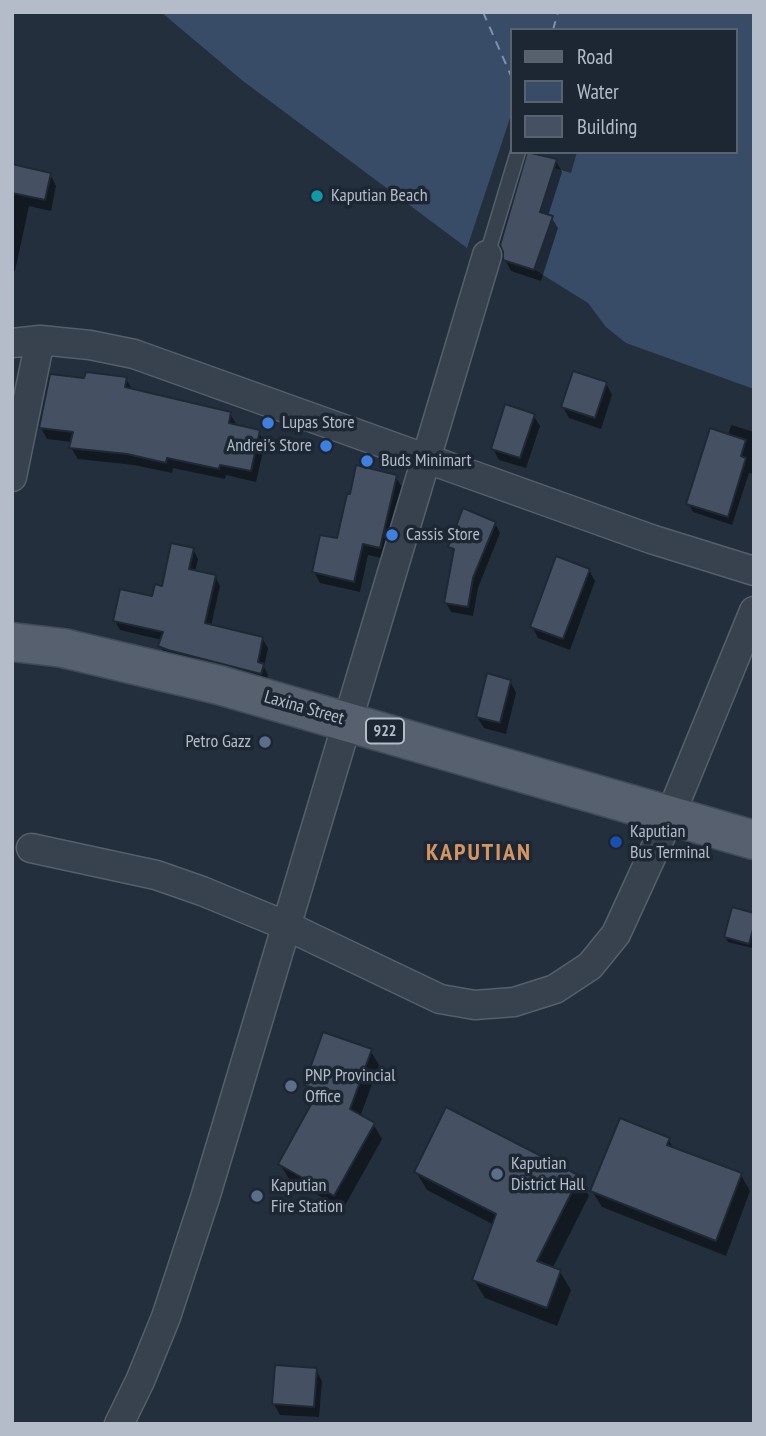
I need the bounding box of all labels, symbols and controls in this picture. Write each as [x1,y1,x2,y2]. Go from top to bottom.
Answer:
legend [510,28,738,154]
text: Road [577,43,613,70]
text: Water [577,78,619,105]
text: Building [577,113,637,140]
place label: Kaputian Beach [331,185,428,207]
marker: Kaputian Beach [309,188,325,204]
place label: Lupas Store [282,412,355,434]
marker: Lupas Store [260,415,276,431]
place label: Andrei's Store [227,435,312,457]
marker: Andrei's Store [318,438,334,454]
place label: Buds Minimart [381,450,471,472]
marker: Buds Minimart [359,453,375,469]
place label: Cassis Store [406,524,480,546]
marker: Cassis Store [384,527,400,543]
street label: Laxina Street [262,686,346,730]
road number: 922 [366,718,404,744]
place label: Petro Gazz [185,731,251,753]
marker: Petro Gazz [257,734,273,750]
place label: Kaputian Bus Terminal [630,821,710,864]
marker: Kaputian Bus Terminal [608,834,624,850]
district label: KAPUTIAN [427,839,531,867]
place label: PNP Provincial Office [305,1065,395,1108]
marker: PNP Provincial Office [283,1078,299,1094]
place label: Kaputian District Hall [511,1153,585,1196]
marker: Kaputian District Hall [489,1166,505,1182]
place label: Kaputian Fire Station [271,1175,343,1218]
marker: Kaputian Fire Station [249,1188,265,1204]

